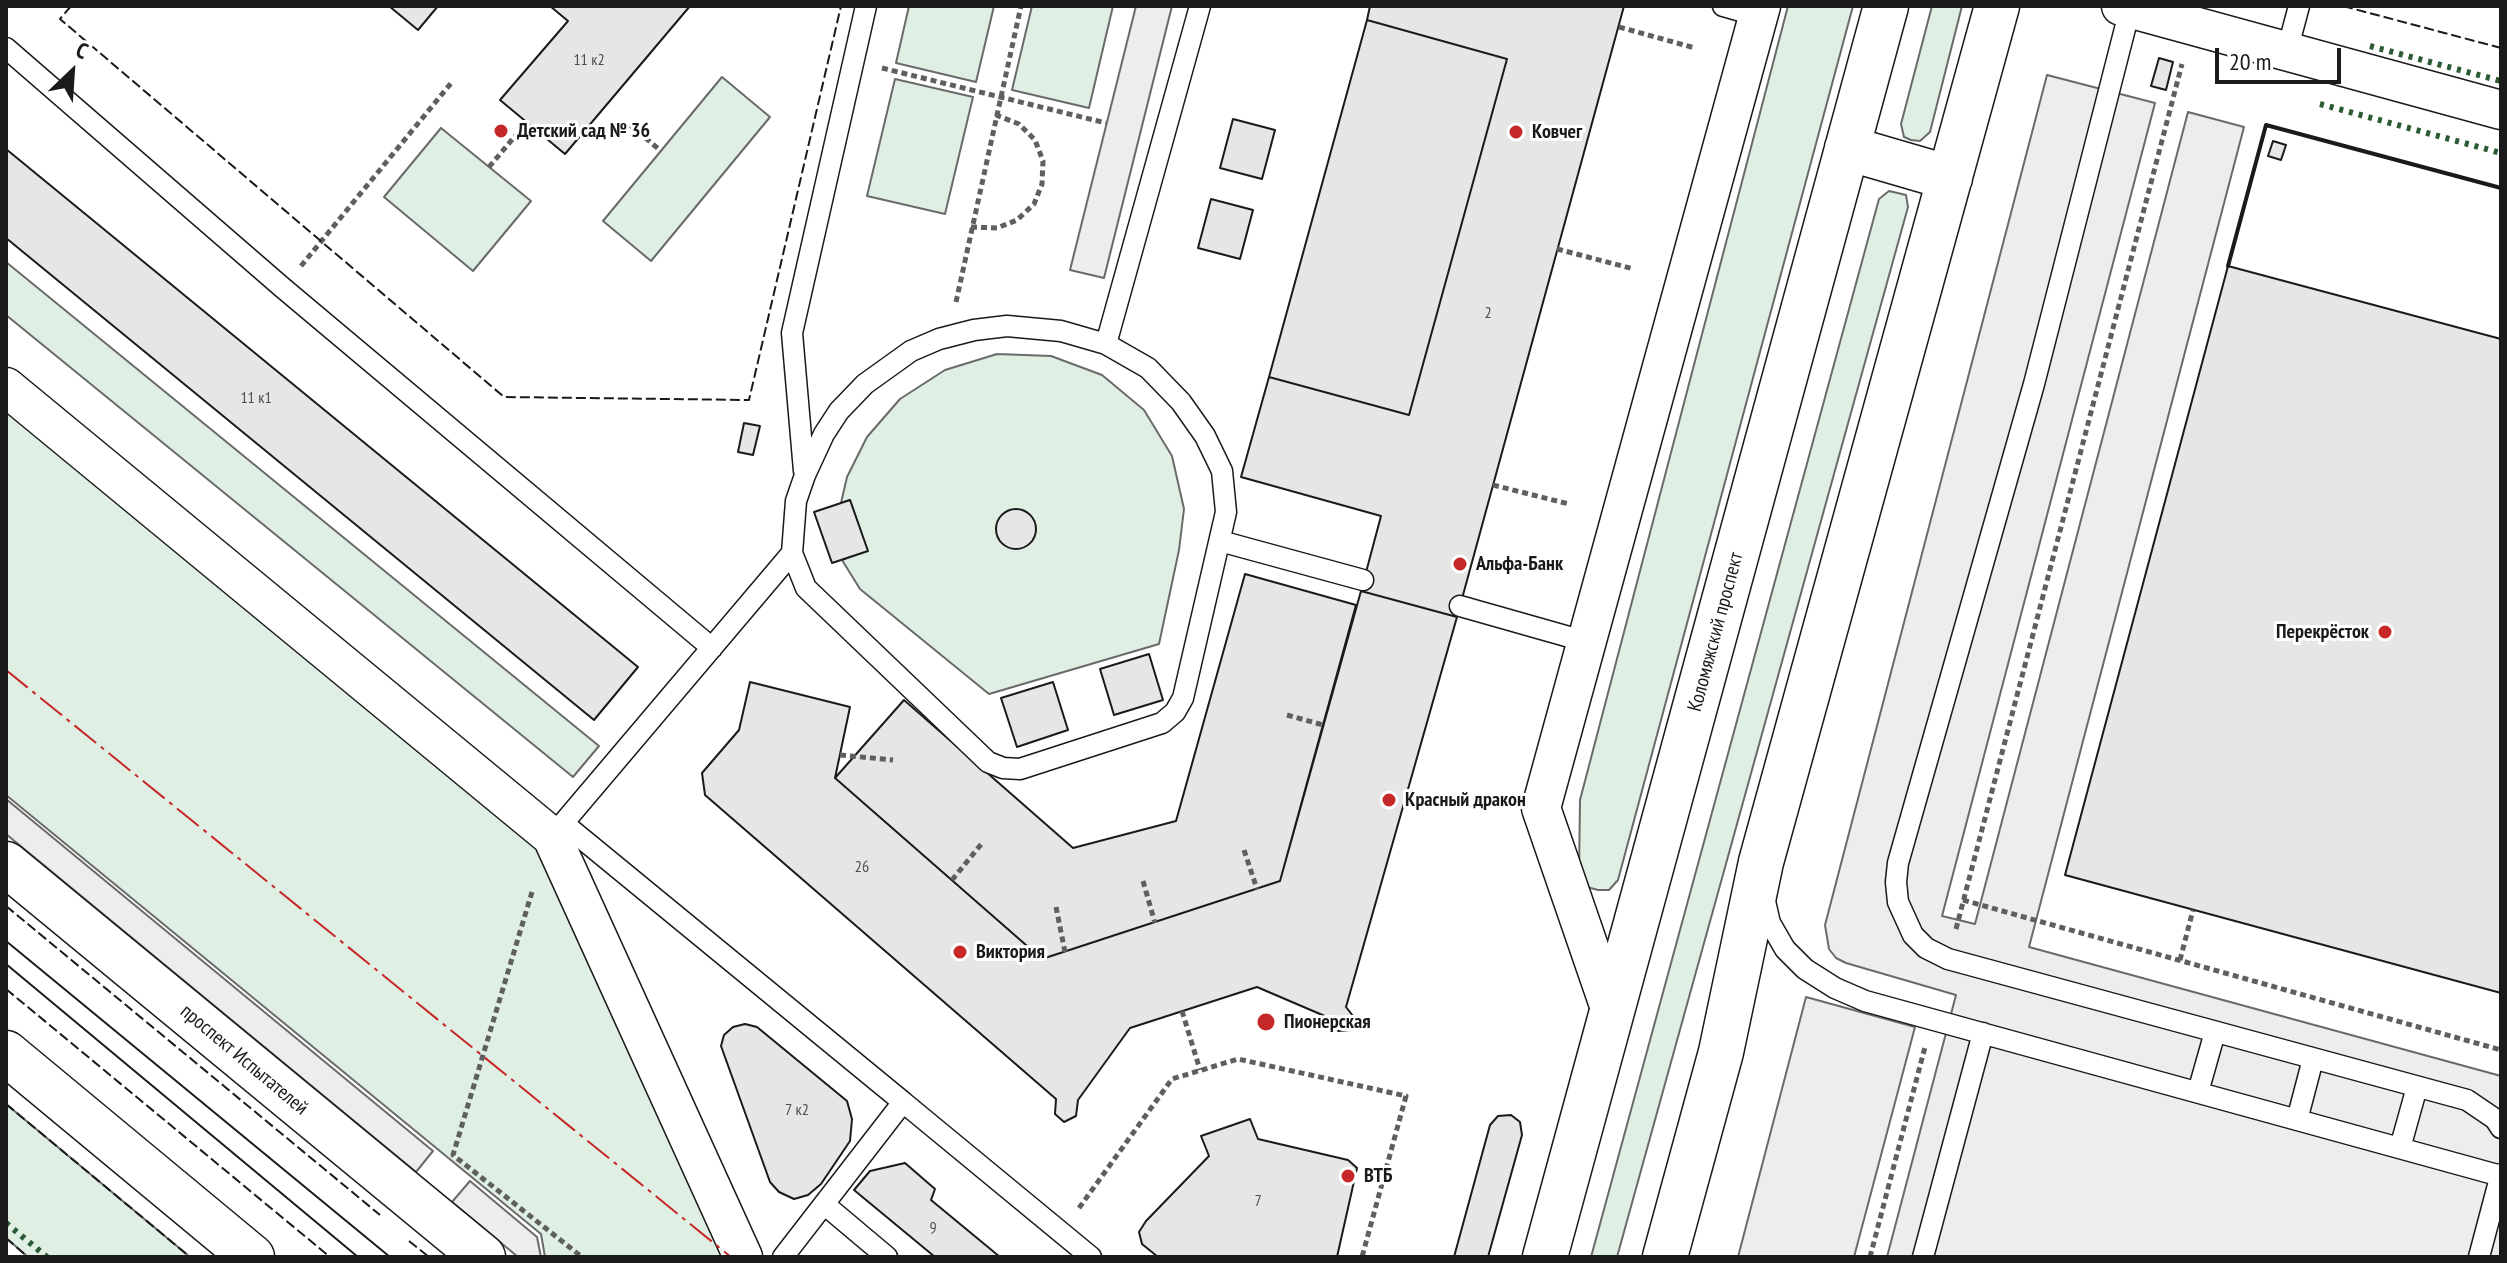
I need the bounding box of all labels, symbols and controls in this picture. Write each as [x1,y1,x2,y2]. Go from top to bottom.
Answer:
north arrow [32,32,112,112]
scale bar [2219,32,2345,82]
text: С [72,35,93,65]
text: 20 m [2229,46,2271,77]
house number: 11 к2 [573,50,605,70]
place label: Детский сад № 36 [517,119,650,143]
place label: Ковчег [1532,120,1582,144]
marker: Детский сад № 36 [492,122,510,140]
marker: Ковчег [1507,123,1525,141]
house number: 2 [1484,303,1492,323]
house number: 11 к1 [240,388,272,408]
street label: Коломяжский проспект [1683,550,1749,714]
place label: Альфа-Банк [1476,552,1563,576]
marker: Альфа-Банк [1451,555,1469,573]
place label: Перекрёсток [2276,620,2369,644]
marker: Перекрёсток [2376,623,2394,641]
place label: Красный дракон [1405,788,1526,812]
marker: Красный дракон [1380,791,1398,809]
house number: 26 [855,857,869,877]
place label: Виктория [976,940,1045,964]
marker: Виктория [951,943,969,961]
street label: проспект Испытателей [175,1000,313,1120]
place label: Пионерская [1284,1010,1371,1034]
marker: Пионерская [1255,1011,1277,1033]
house number: 7 к2 [785,1100,809,1120]
place label: ВТБ [1364,1164,1393,1188]
marker: ВТБ [1339,1167,1357,1185]
house number: 7 [1254,1191,1262,1211]
house number: 9 [929,1218,937,1238]

